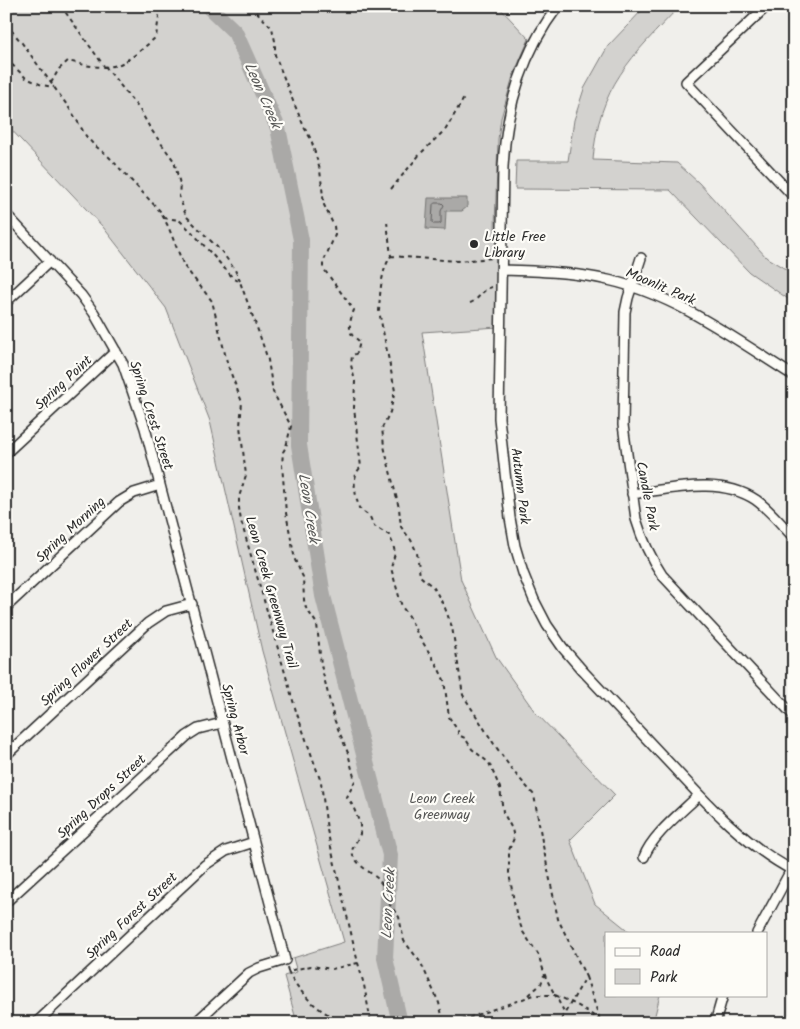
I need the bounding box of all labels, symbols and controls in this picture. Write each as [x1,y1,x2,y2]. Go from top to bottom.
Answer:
water label: Leon Creek [237,58,288,134]
place label: Little Free Library [484,226,546,264]
marker: Little Free Library [468,238,480,250]
street label: Moonlit Park [622,262,700,312]
street label: Spring Point [30,350,98,415]
street label: Spring Crest Street [123,358,179,473]
street label: Autumn Park [504,447,536,526]
street label: Candle Park [630,460,665,533]
water label: Leon Creek [291,472,326,547]
street label: Spring Morning [31,491,111,568]
street label: Leon Creek Greenway Trail [239,513,304,672]
street label: Spring Flower Street [35,613,139,712]
street label: Spring Arbor [215,681,255,759]
street label: Spring Drops Street [52,749,152,844]
park label: Leon Creek Greenway [409,788,475,826]
water label: Leon Creek [375,866,403,940]
street label: Spring Forest Street [81,867,183,964]
legend [605,932,768,996]
text: Road [650,940,681,964]
text: Park [650,966,678,990]

